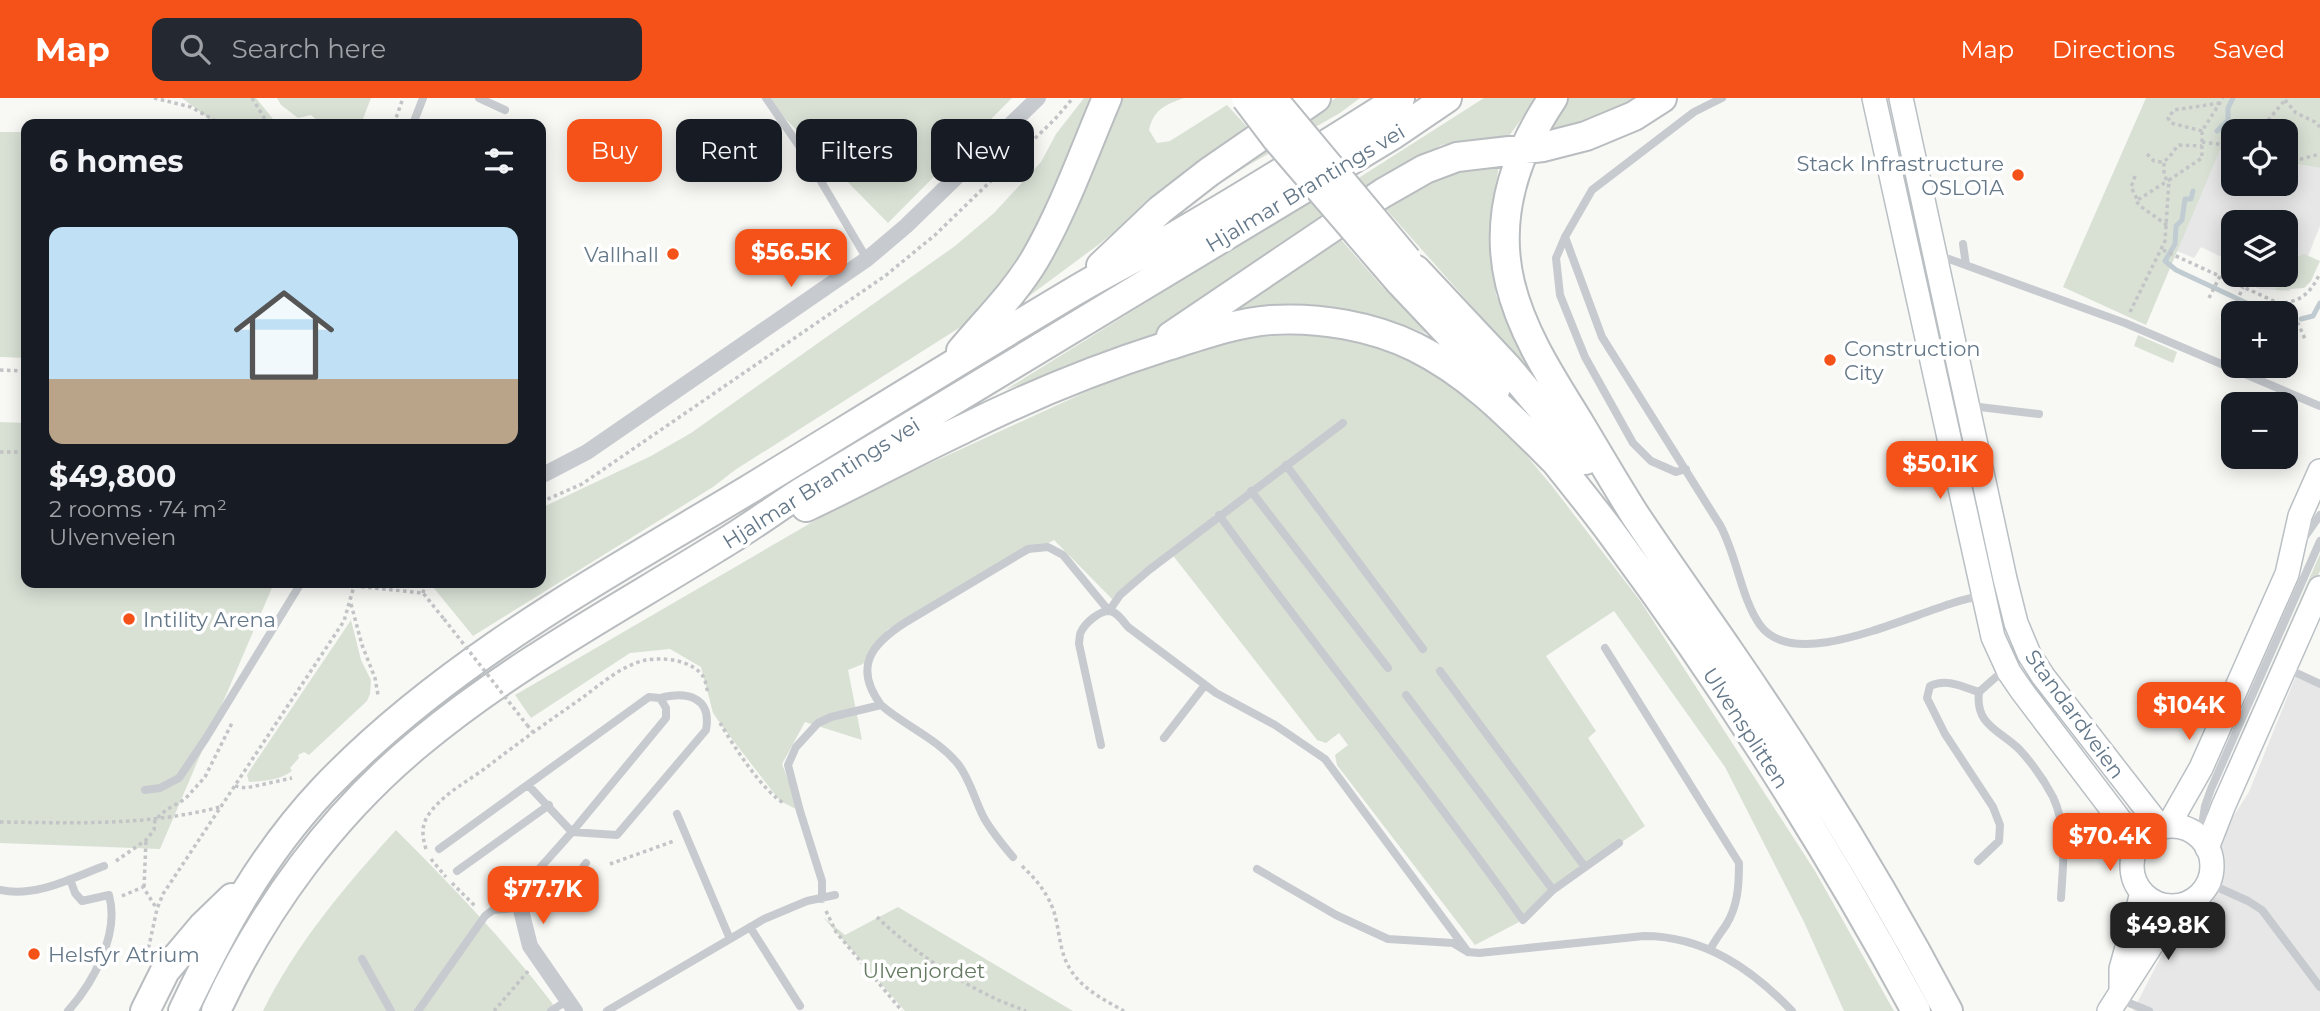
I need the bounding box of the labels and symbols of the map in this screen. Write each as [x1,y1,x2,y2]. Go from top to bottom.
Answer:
street label: Hjalmar Brantings vei [1201,119,1409,257]
place label: Stack Infrastructure OSLO1A [1797,151,2005,200]
marker: Stack Infrastructure OSLO1A [2010,167,2026,183]
pin: $56.5K [734,230,848,289]
place label: Vallhall [584,242,659,267]
marker: Vallhall [665,246,681,262]
place label: Construction City [1844,336,1981,385]
marker: Construction City [1822,352,1838,368]
street label: Hjalmar Brantings vei [718,412,924,554]
pin: $50.1K [1883,442,1997,501]
place label: Intility Arena [143,607,276,632]
marker: Intility Arena [121,611,137,627]
street label: Standardveien [2020,645,2130,783]
street label: Ulvensplitten [1698,663,1794,793]
pin: $104K [2140,682,2238,742]
pin: $70.4K [2053,814,2167,873]
pin: $77.7K [486,866,600,926]
pin: $49.8K [2111,902,2225,962]
place label: Helsfyr Atrium [48,942,200,967]
marker: Helsfyr Atrium [26,946,42,962]
park label: Ulvenjordet [863,958,985,983]

